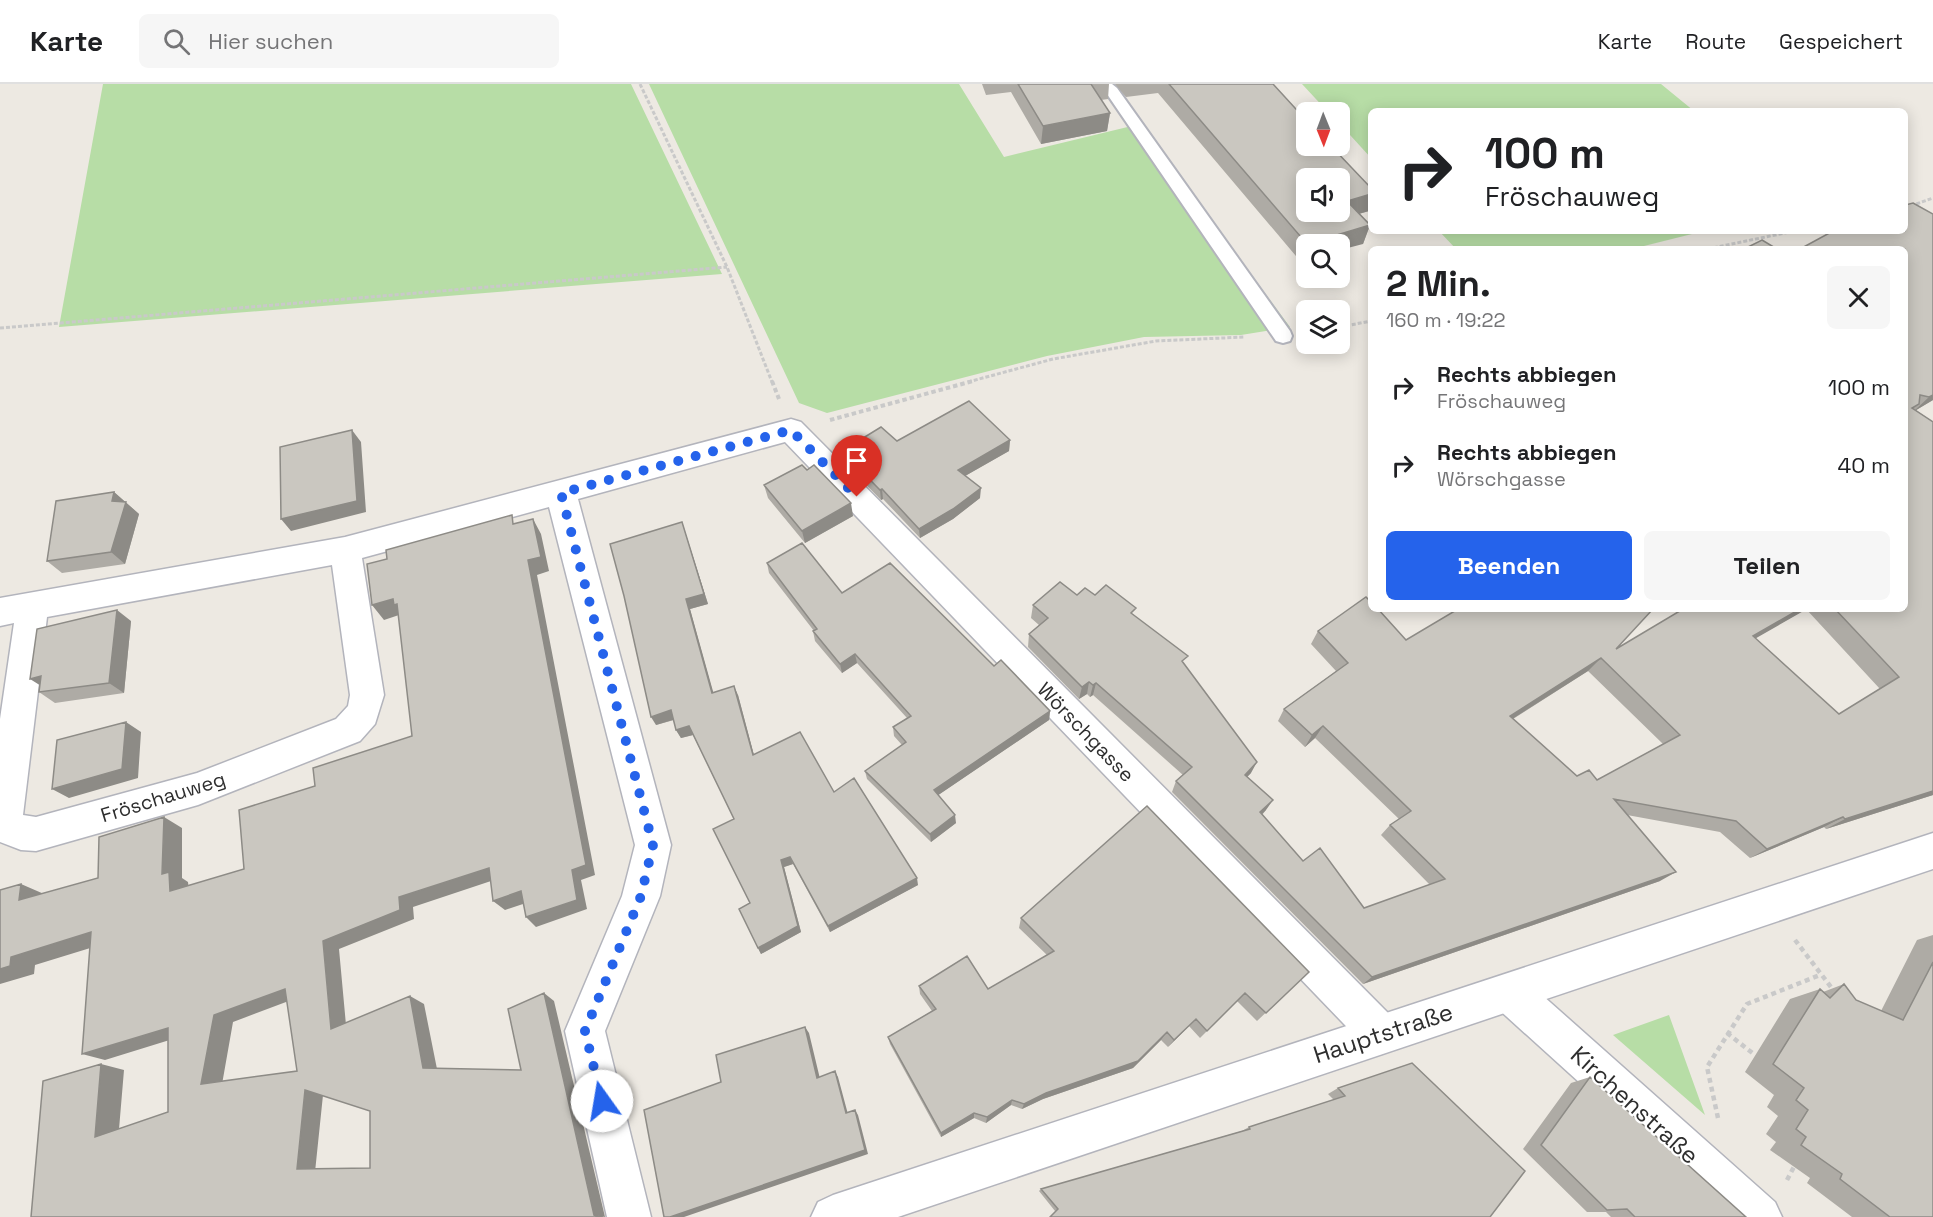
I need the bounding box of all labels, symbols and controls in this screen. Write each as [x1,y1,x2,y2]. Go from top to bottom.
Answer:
search box [139,14,559,68]
text: Karte [30,23,103,59]
icon: search [160,25,193,58]
text: Hier suchen [208,27,333,55]
text: Karte [1598,28,1652,55]
text: Route [1685,28,1746,55]
text: Gespeichert [1779,28,1903,55]
north arrow [1296,102,1350,156]
map controls [1296,102,1350,354]
text: 100 m [1485,127,1605,180]
icon: right [1386,132,1464,210]
button: sound [1296,168,1350,222]
text: Fröschauweg [1485,179,1659,214]
button: search [1296,234,1350,288]
text: 2 Min. [1386,261,1491,307]
button: close [1827,266,1890,329]
button: layers [1296,300,1350,354]
text: 160 m · 19:22 [1386,307,1506,333]
text: Rechts abbiegen [1437,360,1617,388]
icon: right [1386,371,1419,404]
text: 100 m [1828,373,1890,401]
text: Fröschauweg [1437,388,1566,414]
pin [831,435,882,497]
text: Rechts abbiegen [1437,438,1617,466]
icon: arrive [840,444,873,477]
icon: right [1386,449,1419,482]
text: 40 m [1838,451,1890,479]
text: Wörschgasse [1437,466,1566,492]
button: Beenden [1386,531,1632,600]
button: Teilen [1644,531,1890,600]
street label: Wörschgasse [1032,677,1140,787]
street label: Fröschauweg [97,766,229,828]
street label: Hauptstraße [1309,996,1457,1070]
street label: Kirchenstraße [1564,1039,1706,1171]
position arrow [570,1069,634,1133]

